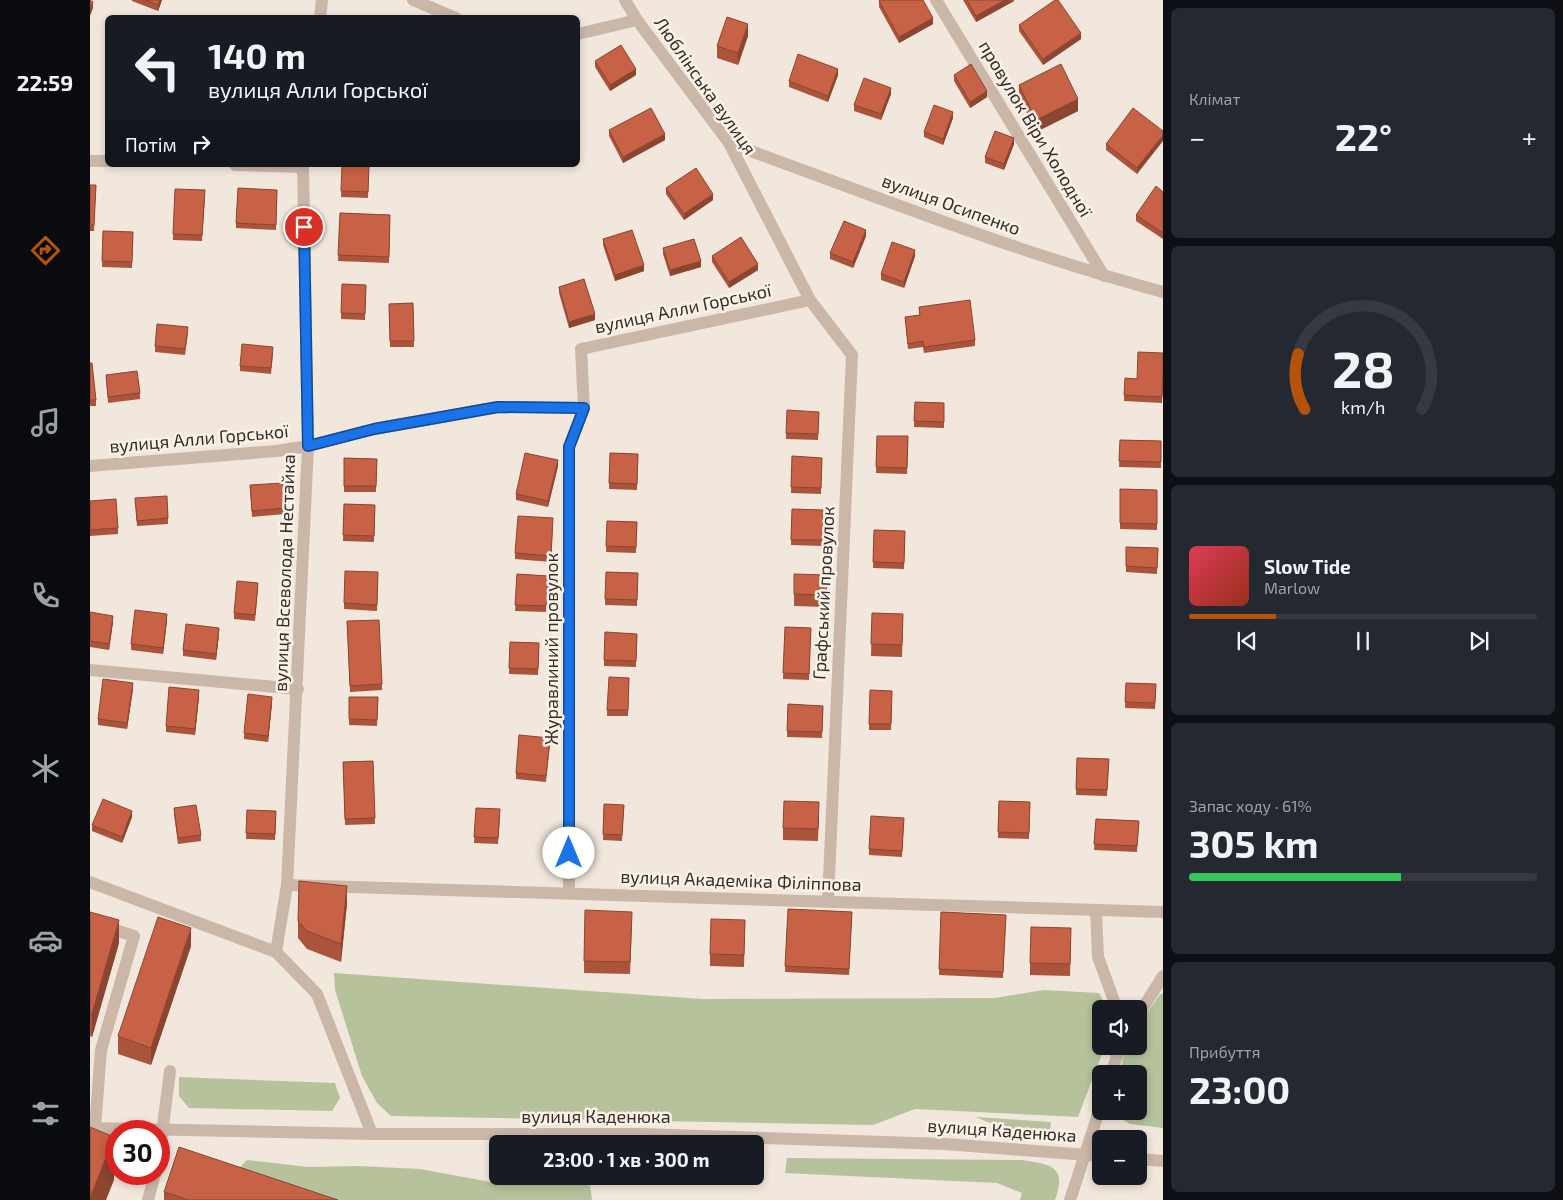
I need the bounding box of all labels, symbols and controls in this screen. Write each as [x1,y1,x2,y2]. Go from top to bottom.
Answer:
street label: Люблінська вулиця [650,12,762,159]
text: 140 m [208,34,306,76]
icon: left [125,35,190,100]
street label: провулок Віри Холодної [974,36,1097,221]
text: 22:59 [17,69,73,95]
text: вулиця Алли Горської [208,76,428,102]
text: Клімат [1189,89,1240,108]
text: 22° [1335,113,1392,159]
text: − [1189,120,1205,154]
text: + [1522,120,1537,154]
icon: right [187,130,215,158]
text: Потім [125,133,177,156]
street label: вулиця Осипенко [879,169,1024,239]
pin [283,206,325,248]
icon: arrive [290,213,318,241]
icon: directions [28,233,63,268]
street label: вулиця Алли Горської [593,278,773,337]
text: 28 [1332,336,1394,398]
text: km/h [1341,396,1385,418]
icon: music [28,405,63,440]
street label: вулиця Алли Горської [108,419,290,457]
street label: вулиця Всеволода Нестайка [269,454,299,692]
street label: Графський провулок [807,505,839,680]
street label: Журавлиний провулок [540,552,562,745]
text: Slow Tide [1264,555,1351,578]
icon: phone [28,578,63,613]
text: Marlow [1264,578,1320,597]
icon: previous [1233,627,1261,655]
icon: pause [1349,627,1377,655]
icon: next [1465,627,1493,655]
icon: climate [28,751,63,786]
text: Запас ходу · 61% [1189,796,1312,815]
text: 305 km [1189,820,1318,866]
position arrow [542,826,594,878]
street label: вулиця Академіка Філіппова [620,865,862,895]
icon: car [28,923,63,958]
map controls [1092,1000,1147,1185]
button: sound [1092,1000,1147,1055]
text: Прибуття [1189,1042,1260,1061]
button: + [1092,1065,1147,1120]
text: 23:00 [1189,1066,1290,1112]
icon: filters [28,1096,63,1131]
street label: вулиця Каденюка [521,1105,671,1127]
street label: вулиця Каденюка [927,1114,1077,1146]
speed limit sign: 30 [105,1120,170,1185]
button: − [1092,1130,1147,1185]
text: 23:00 · 1 хв · 300 m [543,1148,710,1171]

